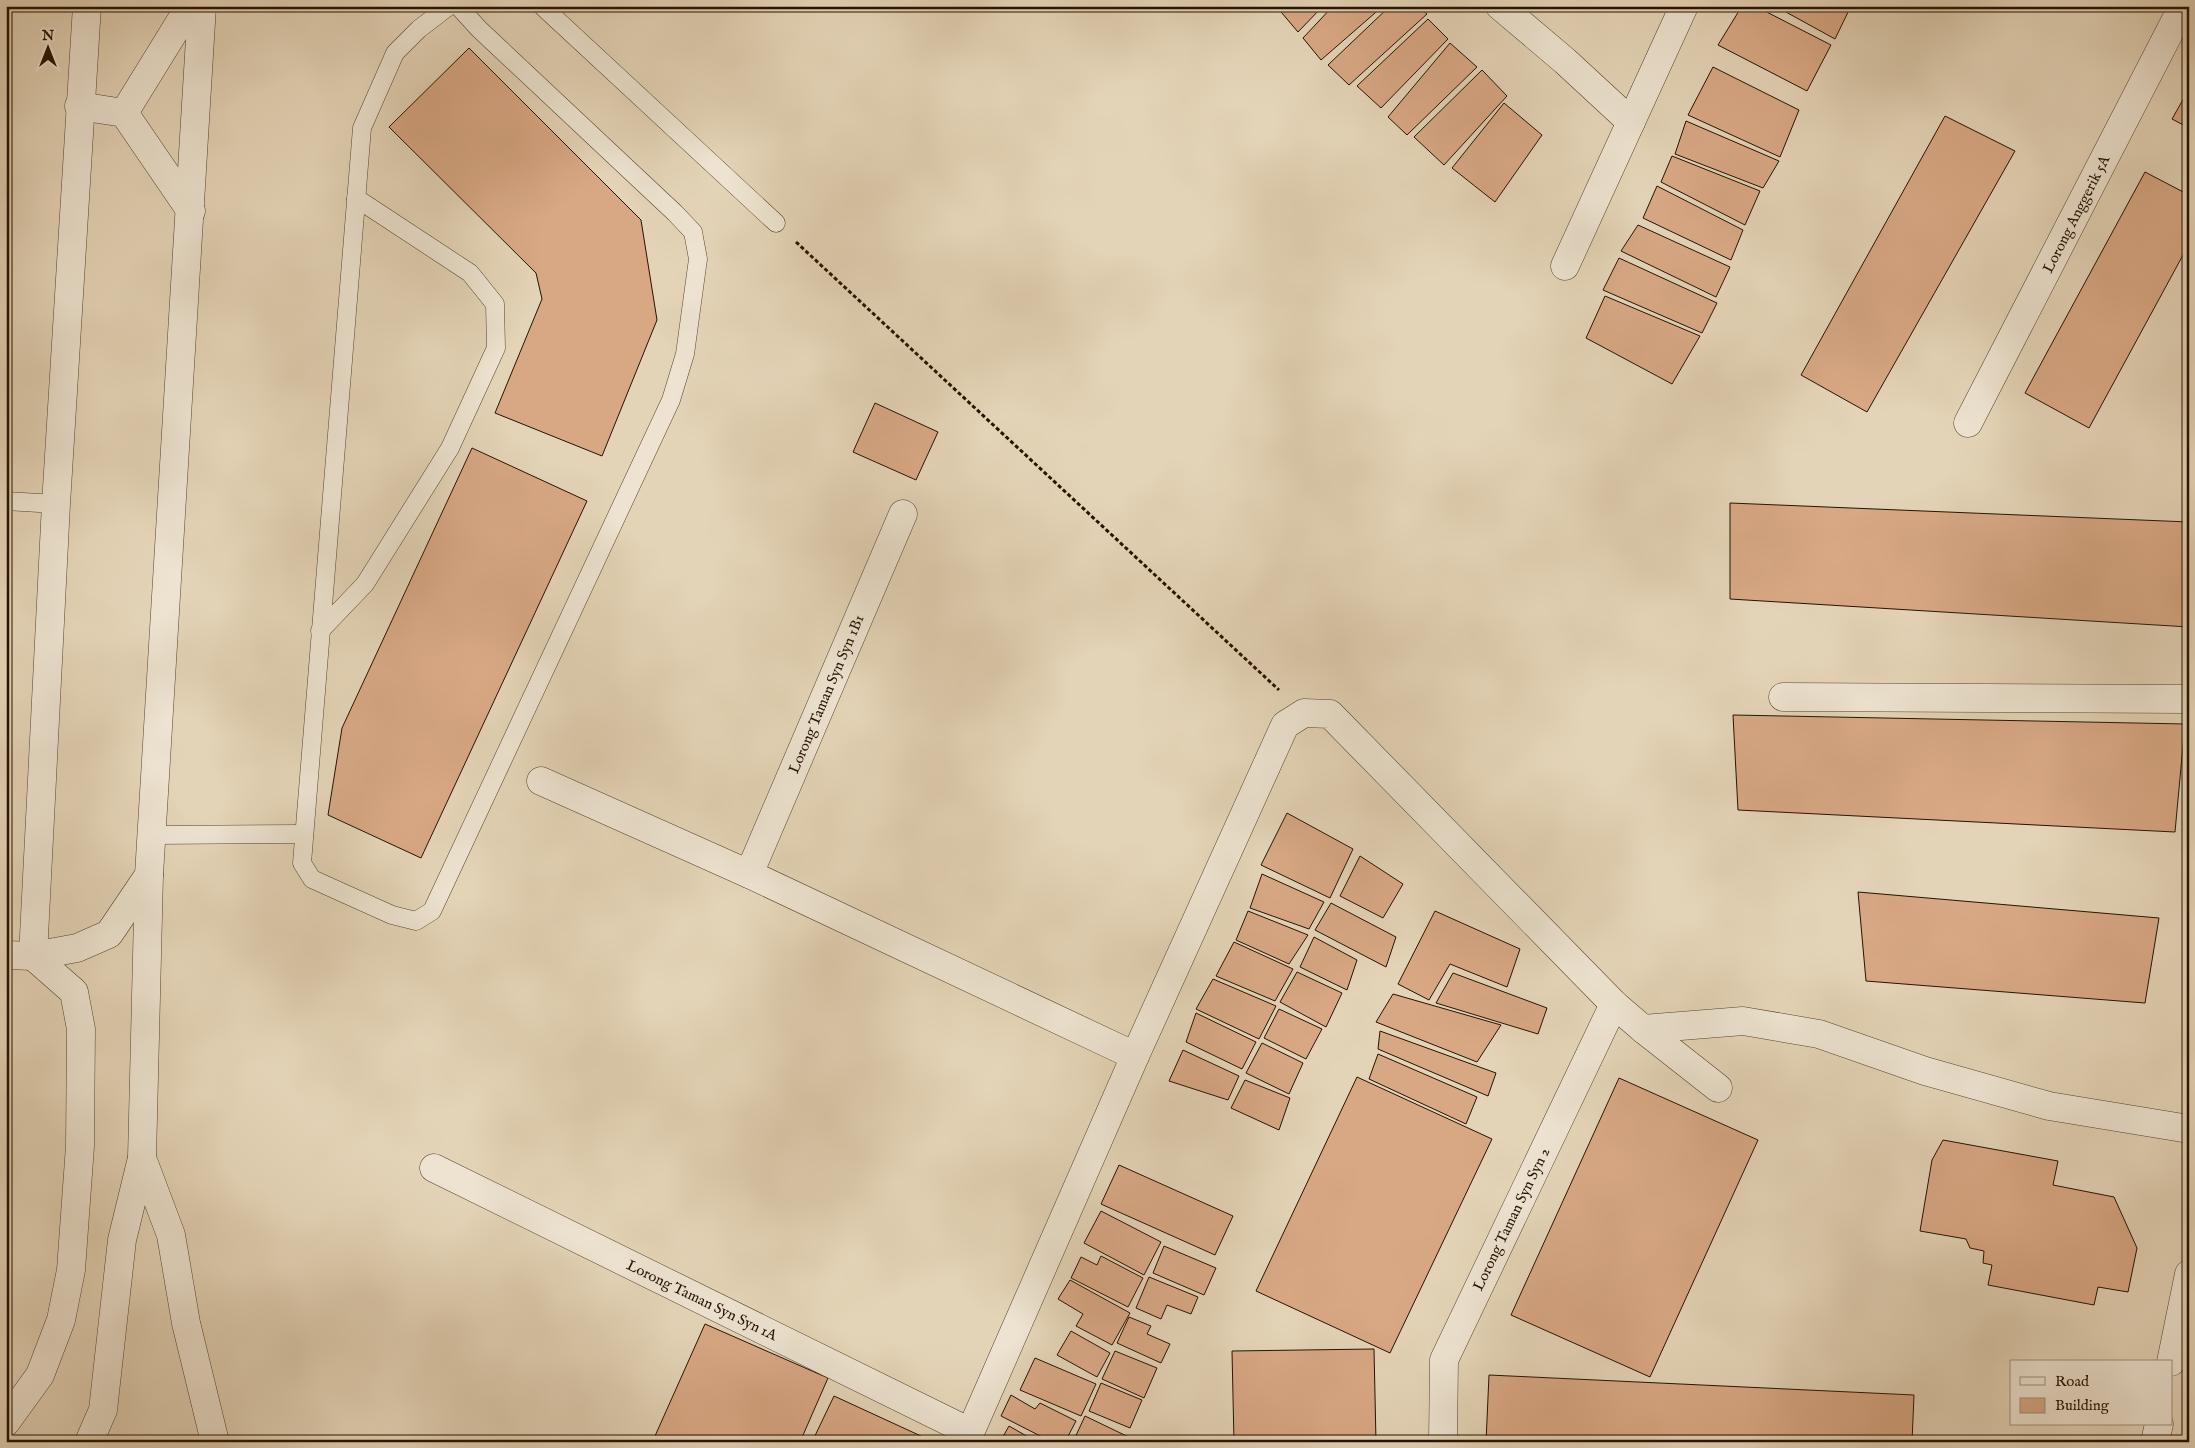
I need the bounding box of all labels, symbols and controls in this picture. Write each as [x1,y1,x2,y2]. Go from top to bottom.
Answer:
north arrow [22,22,72,72]
text: N [41,27,54,45]
street label: Lorong Anggerik 5A [2039,151,2115,276]
street label: Lorong Taman Syn Syn 1B1 [784,612,869,777]
street label: Lorong Taman Syn Syn 2 [1469,1145,1554,1294]
street label: Lorong Taman Syn Syn 1A [623,1256,781,1346]
legend [2010,1360,2172,1426]
text: Road [2055,1372,2090,1391]
text: Building [2055,1396,2110,1415]

